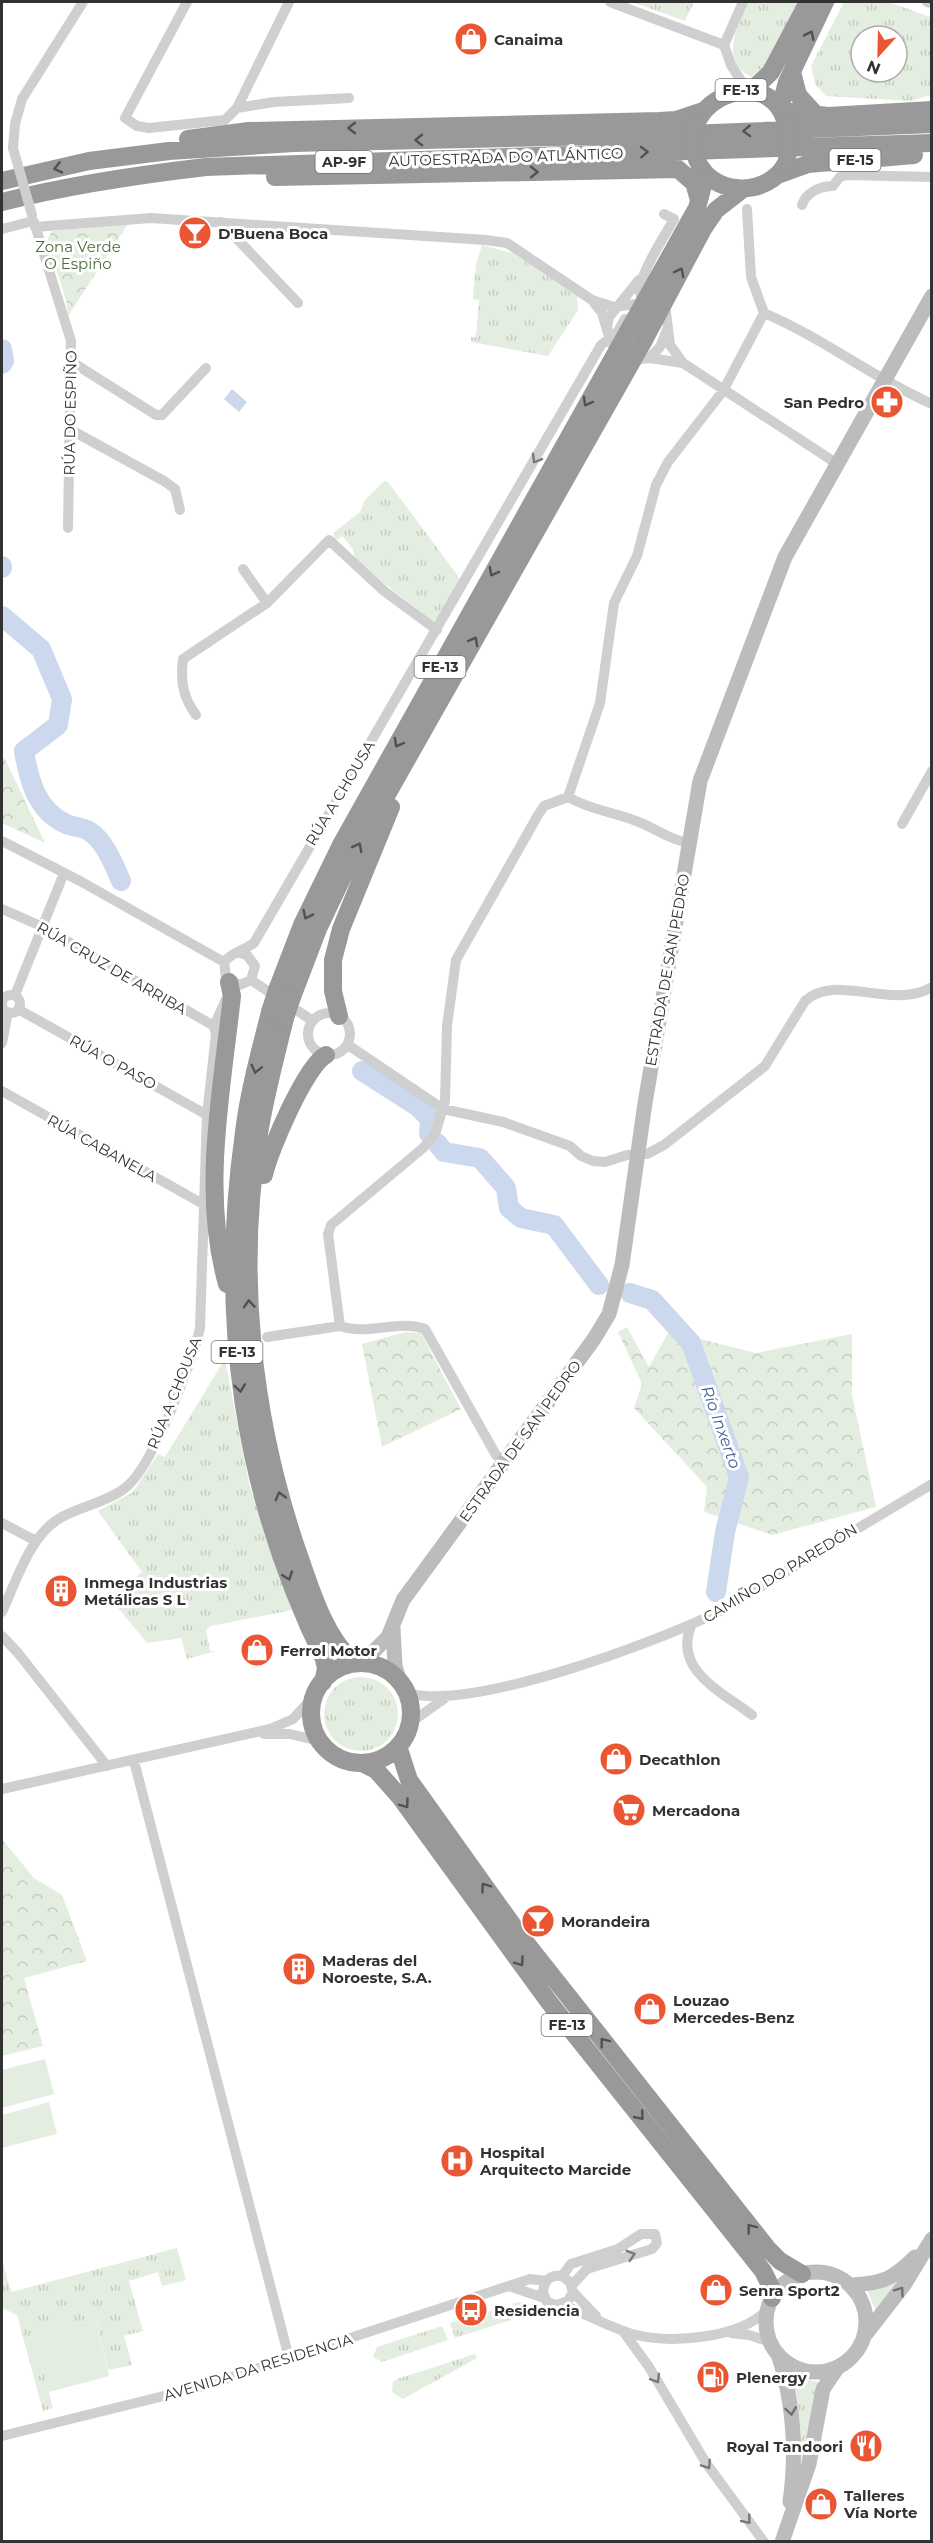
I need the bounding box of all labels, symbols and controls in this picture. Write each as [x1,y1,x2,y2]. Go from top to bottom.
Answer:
shop icon: Canaima [453,21,489,57]
north arrow [849,24,909,84]
place label: Canaima [494,30,563,49]
one-way arrow [802,30,814,41]
text: N [864,56,883,79]
road number: FE-13 [716,79,766,101]
one-way arrow [348,122,357,135]
one-way arrow [743,125,752,138]
one-way arrow [415,134,424,147]
street label: AUTOESTRADA DO ATLÁNTICO [388,143,624,171]
one-way arrow [640,146,649,159]
road number: FE-15 [830,149,880,171]
road number: AP-9F [316,151,372,173]
one-way arrow [53,161,63,174]
one-way arrow [530,165,539,178]
bar icon: D'Buena Boca [177,215,213,251]
place label: D'Buena Boca [218,224,328,243]
park label: Zona Verde O Espiño [35,237,121,273]
one-way arrow [673,268,684,278]
street label: RÚA DO ESPIÑO [59,350,81,476]
pharmacy icon: San Pedro [869,384,905,420]
place label: San Pedro [784,393,864,412]
one-way arrow [583,396,594,406]
one-way arrow [531,453,543,463]
one-way arrow [488,566,500,576]
one-way arrow [466,637,478,647]
road number: FE-13 [414,656,466,678]
one-way arrow [394,736,405,747]
street label: RÚA A CHOUSA [301,737,379,849]
one-way arrow [350,843,362,854]
street label: ESTRADA DE SAN PEDRO [641,872,693,1068]
one-way arrow [302,908,314,919]
street label: RÚA CRUZ DE ARRIBA [34,917,190,1019]
street label: RÚA O PASO [66,1030,160,1094]
one-way arrow [250,1063,263,1073]
street label: RÚA CABANELA [44,1110,160,1186]
one-way arrow [243,1299,256,1308]
street label: RÚA A CHOUSA [143,1334,205,1452]
road number: FE-13 [212,1341,262,1363]
street label: ESTRADA DE SAN PEDRO [455,1356,585,1526]
one-way arrow [233,1383,245,1392]
water label: Río Inxerto [697,1383,745,1471]
one-way arrow [274,1491,287,1501]
street label: CAMIÑO DO PAREDÓN [699,1519,861,1627]
one-way arrow [281,1570,294,1581]
building icon: Inmega Industrias Metálicas S L [43,1573,79,1609]
place label: Inmega Industrias Metálicas S L [84,1573,227,1609]
shop icon: Ferrol Motor [239,1632,275,1668]
place label: Ferrol Motor [280,1641,377,1660]
shop icon: Decathlon [598,1741,634,1777]
place label: Decathlon [639,1750,721,1769]
supermarket icon: Mercadona [611,1792,647,1828]
one-way arrow [398,1798,409,1809]
place label: Mercadona [652,1801,740,1820]
one-way arrow [481,1883,492,1894]
bar icon: Morandeira [520,1903,556,1939]
place label: Morandeira [561,1912,650,1931]
building icon: Maderas del Noroeste, S.A. [281,1951,317,1987]
place label: Maderas del Noroeste, S.A. [322,1951,432,1987]
one-way arrow [513,1956,524,1967]
shop icon: Louzao Mercedes-Benz [632,1991,668,2027]
place label: Louzao Mercedes-Benz [673,1991,794,2027]
road number: FE-13 [542,2014,592,2036]
one-way arrow [600,2038,611,2049]
one-way arrow [632,2109,643,2120]
hospital icon: Hospital Arquitecto Marcide [439,2143,475,2179]
place label: Hospital Arquitecto Marcide [479,2143,631,2179]
one-way arrow [748,2223,759,2234]
one-way arrow [625,2250,636,2263]
shop icon: Senra Sport2 [698,2272,734,2308]
place label: Senra Sport2 [739,2281,840,2300]
one-way arrow [893,2287,904,2298]
bus stop icon: Residencia [453,2292,489,2328]
place label: Residencia [494,2301,580,2320]
street label: AVENIDA DA RESIDENCIA [161,2329,355,2405]
fuel station icon: Plenergy [695,2359,731,2395]
place label: Plenergy [736,2368,808,2387]
one-way arrow [649,2373,661,2383]
one-way arrow [785,2407,797,2416]
restaurant icon: Royal Tandoori [848,2428,884,2464]
place label: Royal Tandoori [726,2437,843,2456]
one-way arrow [700,2459,712,2469]
shop icon: Talleres Vía Norte [803,2486,839,2522]
place label: Talleres Vía Norte [843,2486,918,2522]
one-way arrow [740,2513,751,2524]

